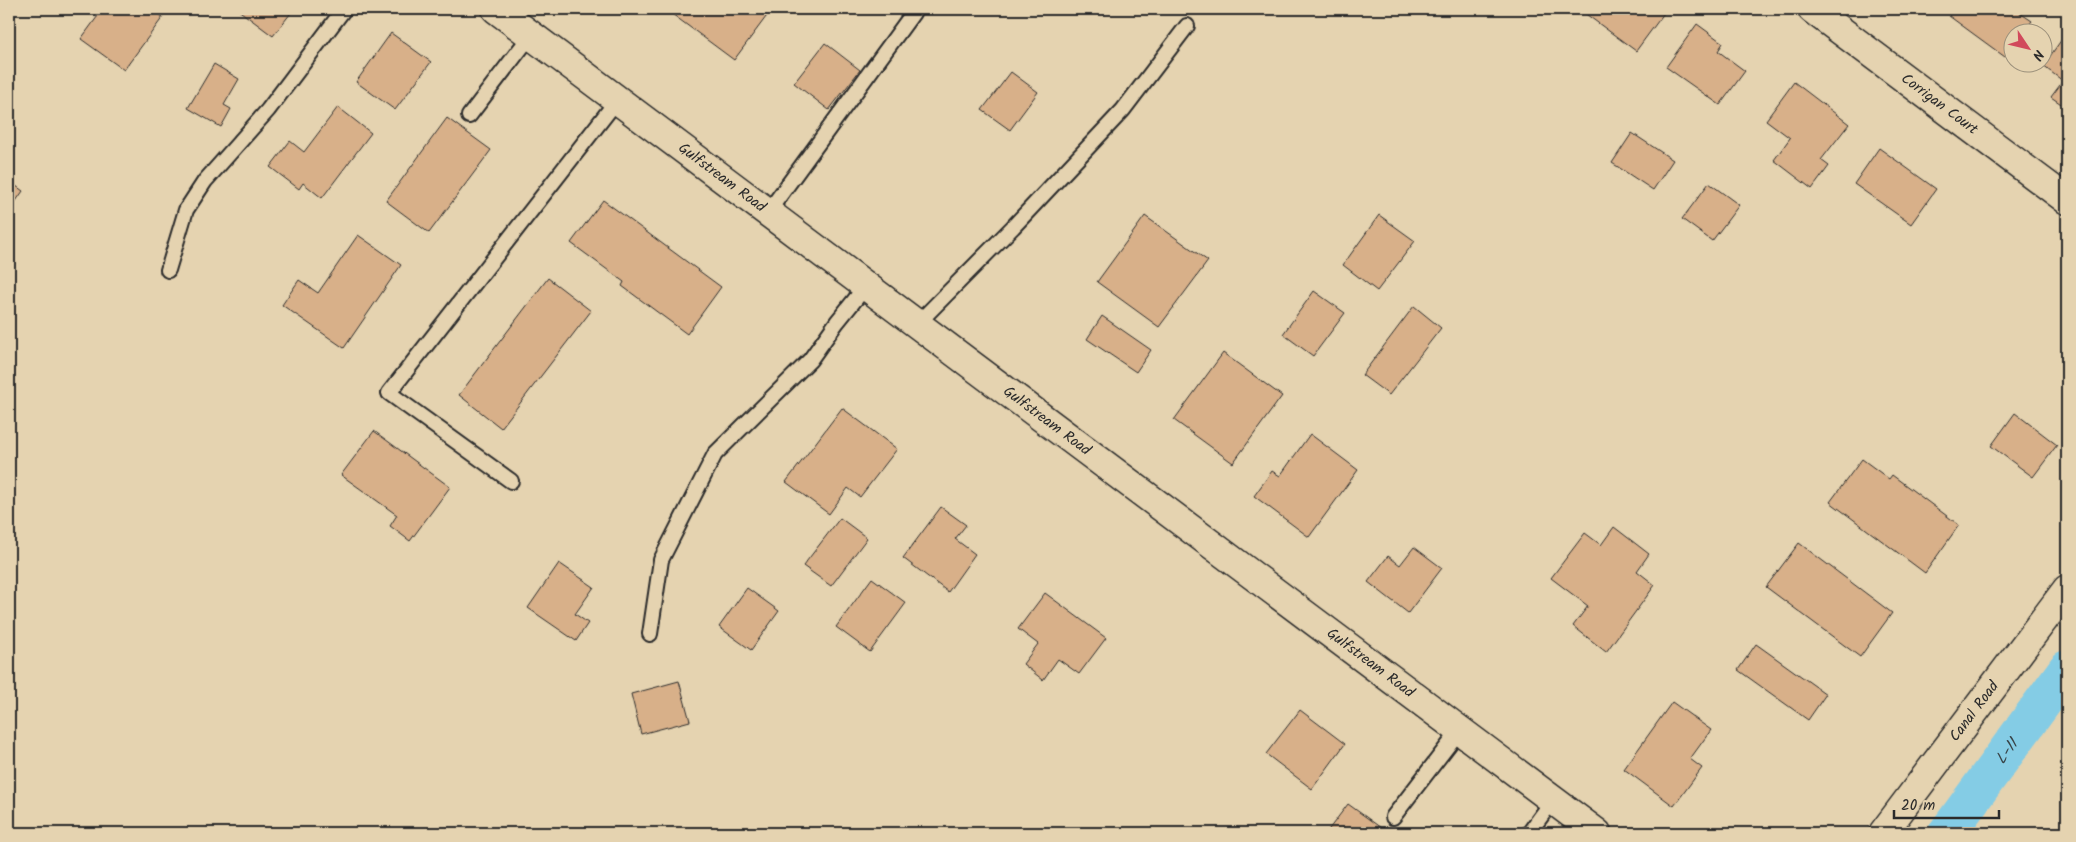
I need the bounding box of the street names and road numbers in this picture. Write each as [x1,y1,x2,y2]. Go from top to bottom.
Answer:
street label: Corrigan Court [1896,67,1983,141]
street label: Gulfstream Road [673,137,771,219]
street label: Gulfstream Road [998,380,1096,463]
street label: Gulfstream Road [1321,622,1420,705]
street label: Canal Road [1944,676,2006,747]

